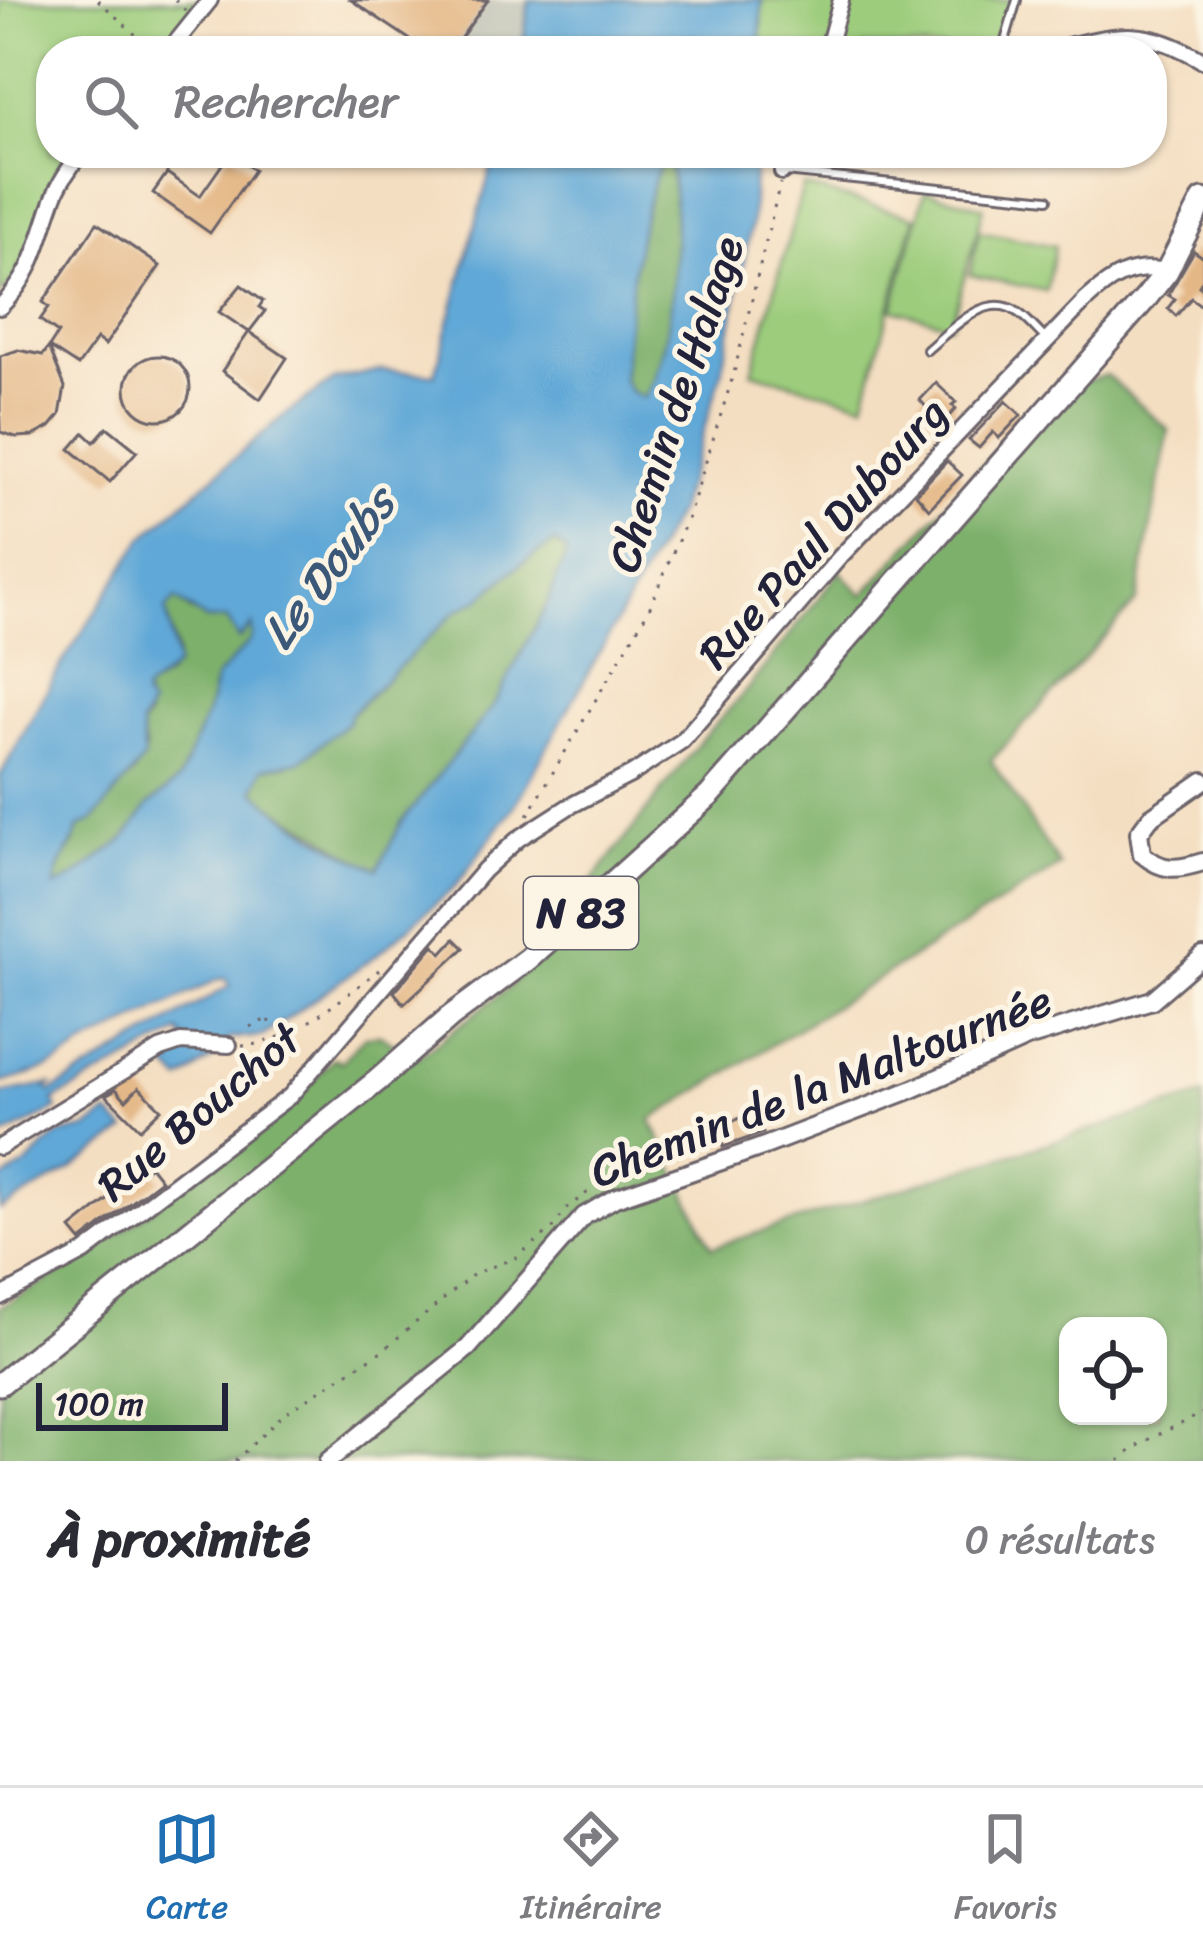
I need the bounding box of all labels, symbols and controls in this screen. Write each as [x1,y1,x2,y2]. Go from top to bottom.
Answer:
search box [36,36,1167,168]
text: Rechercher [174,62,398,142]
icon: search [78,69,144,135]
street label: Chemin de Halage [584,226,768,582]
street label: Rue Paul Dubourg [677,377,969,689]
water label: Le Doubs [238,464,421,668]
road number: N 83 [524,877,638,949]
street label: Chemin de la Maltournée [578,961,1064,1211]
street label: Rue Bouchot [78,1000,321,1223]
map controls [1059,1317,1167,1425]
button: locate [1059,1317,1167,1425]
text: 100 m [54,1375,144,1433]
scale bar [36,1377,228,1430]
text: À proximité [48,1494,310,1584]
text: 0 résultats [965,1505,1155,1574]
tab: Carte [146,1806,228,1936]
tab: Itinéraire [521,1806,662,1936]
tab: Favoris [954,1806,1057,1936]

